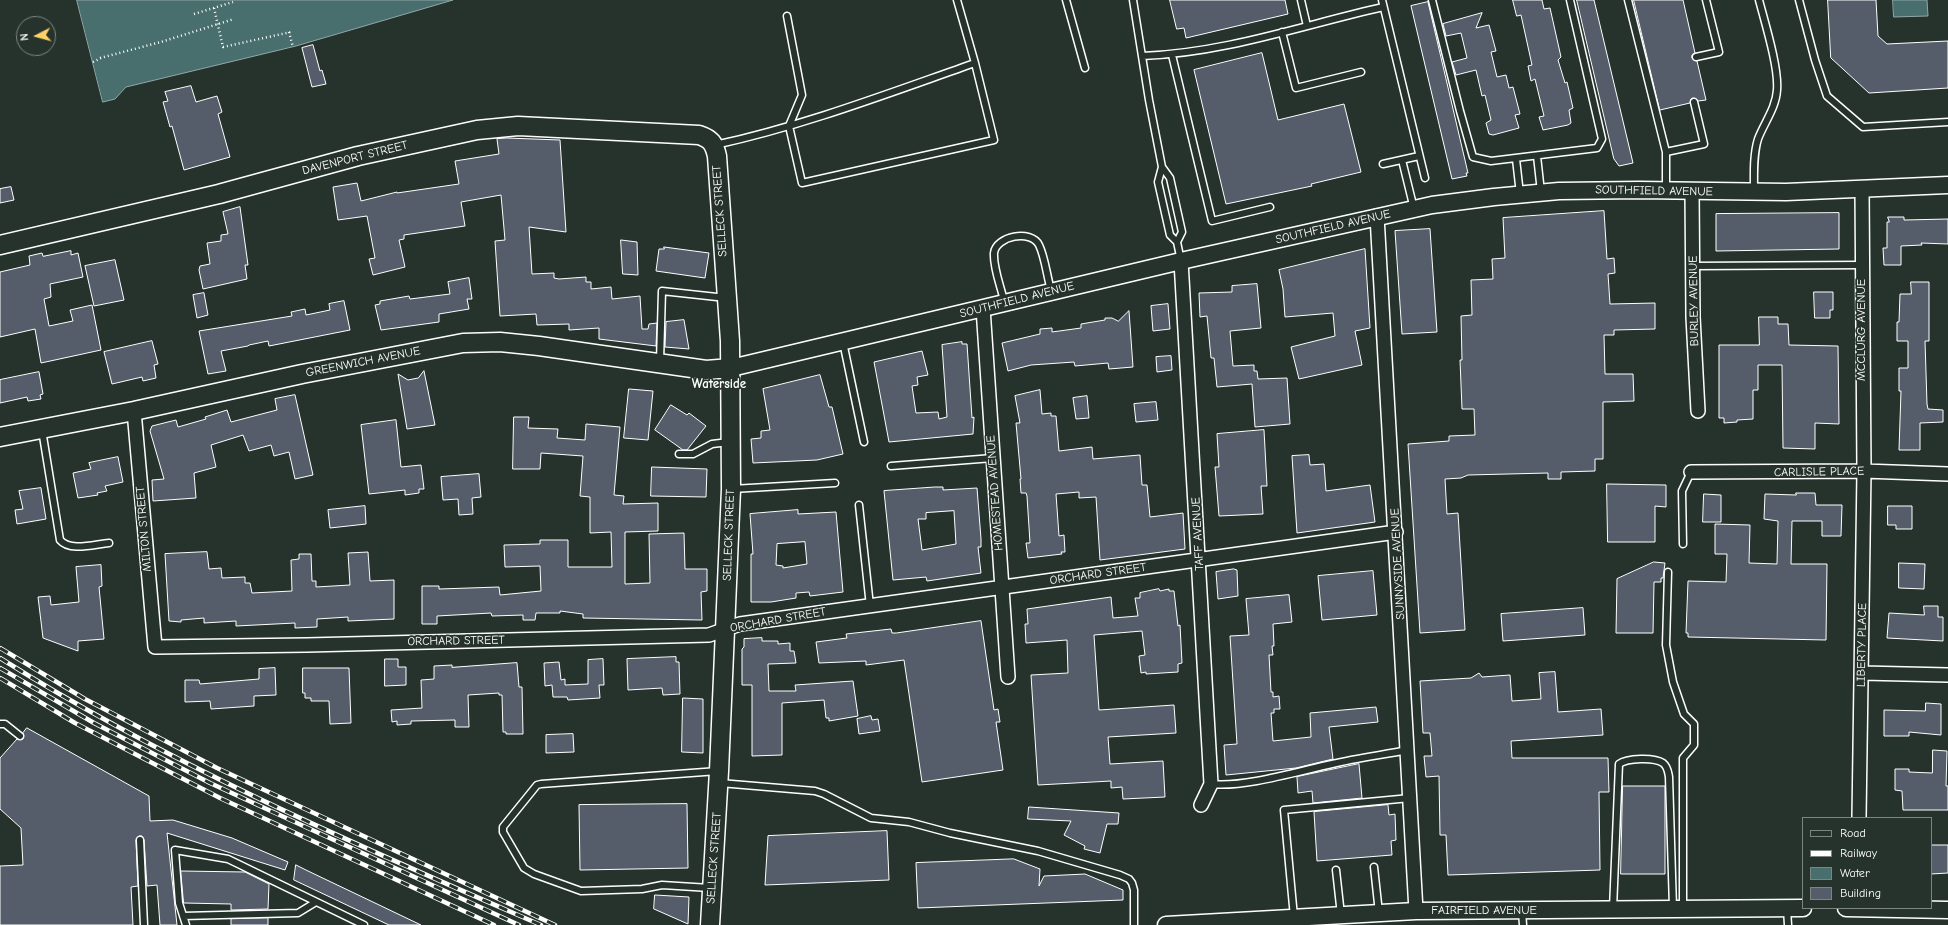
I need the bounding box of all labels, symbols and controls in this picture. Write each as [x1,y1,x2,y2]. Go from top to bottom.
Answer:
north arrow [16,16,56,56]
text: N [18,33,31,41]
street label: DAVENPORT STREET [301,138,409,178]
street label: SELLECK STREET [710,165,730,257]
street label: SOUTHFIELD AVENUE [1595,183,1713,199]
street label: SOUTHFIELD AVENUE [1274,207,1392,247]
street label: BURLEY AVENUE [1686,255,1702,347]
street label: SOUTHFIELD AVENUE [958,279,1076,321]
street label: MCCLURG AVENUE [1855,279,1869,381]
street label: GREENWICH AVENUE [304,344,422,380]
district label: Waterside [692,376,746,392]
street label: HOMESTEAD AVENUE [984,435,1006,551]
street label: CARLISLE PLACE [1774,464,1864,480]
street label: MILTON STREET [133,486,155,572]
street label: SELLECK STREET [720,489,738,581]
street label: TAFF AVENUE [1189,497,1207,571]
street label: SUNNYSIDE AVENUE [1388,508,1408,620]
street label: ORCHARD STREET [1049,560,1147,588]
street label: LIBERTY PLACE [1854,603,1870,687]
street label: ORCHARD STREET [729,604,827,636]
street label: ORCHARD STREET [407,633,505,649]
street label: SELLECK STREET [704,812,724,904]
legend [1802,817,1932,909]
text: Road [1840,826,1866,840]
text: Railway [1840,846,1877,860]
text: Water [1840,866,1870,880]
text: Building [1840,886,1881,900]
street label: FAIRFIELD AVENUE [1431,904,1537,918]

